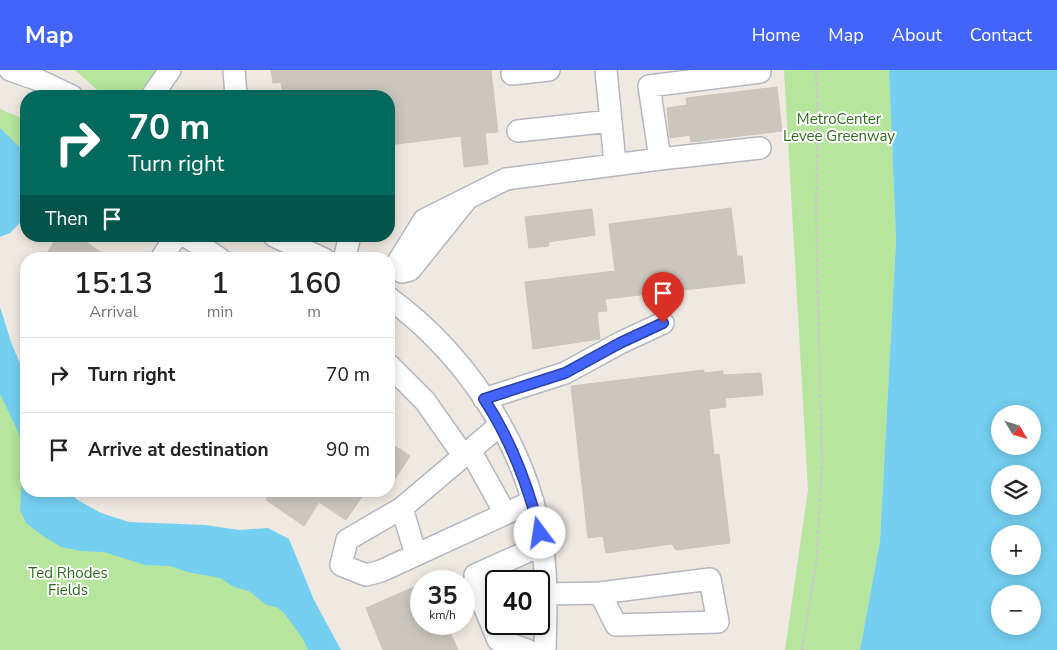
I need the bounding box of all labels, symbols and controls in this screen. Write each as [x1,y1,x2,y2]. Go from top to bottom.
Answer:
text: Map [25,19,73,51]
text: Home [752,23,800,47]
text: Map [828,23,864,47]
text: About [892,23,942,47]
text: Contact [970,23,1032,47]
text: 70 m [128,104,210,151]
park label: MetroCenter Levee Greenway [783,109,895,146]
icon: right [45,110,110,175]
text: Turn right [128,149,224,179]
icon: arrive [98,205,126,233]
text: Then [45,206,88,232]
text: 15:13 [74,263,153,304]
text: 1 [211,263,229,304]
text: 160 [287,263,341,304]
pin [642,272,684,323]
icon: arrive [649,279,677,307]
text: Arrival [89,301,137,323]
text: min [207,301,233,323]
text: m [307,301,321,323]
icon: right [45,361,73,389]
text: Turn right [88,362,175,388]
text: 70 m [326,362,370,388]
north arrow [991,405,1041,455]
map controls [991,405,1041,635]
icon: arrive [45,436,73,464]
text: Arrive at destination [88,437,269,463]
text: 90 m [326,437,370,463]
button: layers [991,465,1041,515]
position arrow [513,506,565,558]
button: + [991,525,1041,575]
park label: Ted Rhodes Fields [28,563,108,600]
speed limit sign: 40 [485,570,550,635]
text: 35 [427,579,458,613]
button: − [991,585,1041,635]
text: km/h [429,607,456,623]

